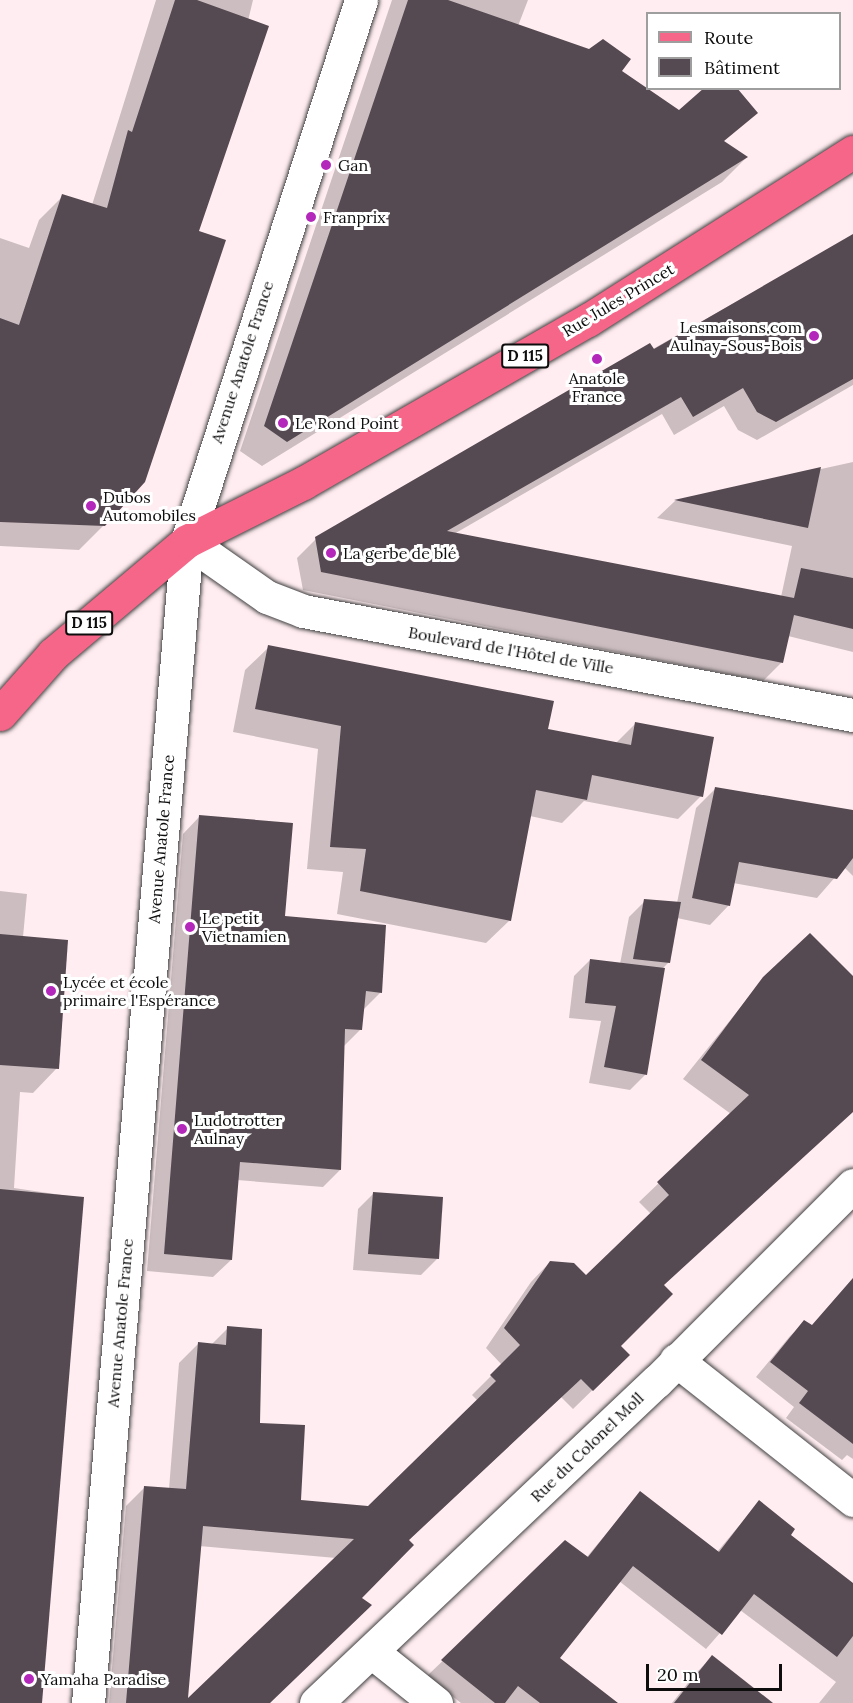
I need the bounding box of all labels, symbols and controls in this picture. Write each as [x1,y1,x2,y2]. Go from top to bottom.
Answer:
legend [646,12,841,90]
text: Route [704,26,753,49]
text: Bâtiment [704,56,780,79]
place label: Gan [338,155,368,175]
marker: Gan [319,158,333,172]
place label: Franprix [323,207,386,227]
marker: Franprix [304,210,318,224]
street label: Rue Jules Princet [559,259,677,341]
street label: Avenue Anatole France [207,278,277,446]
place label: Lesmaisons.com Aulnay-Sous-Bois [670,317,802,355]
marker: Lesmaisons.com Aulnay-Sous-Bois [807,329,821,343]
road number: D 115 [501,344,549,368]
marker: Anatole France [590,352,604,366]
place label: Anatole France [569,368,625,406]
place label: Le Rond Point [295,413,399,433]
marker: Le Rond Point [276,416,290,430]
place label: Dubos Automobiles [103,487,196,525]
marker: Dubos Automobiles [84,499,98,513]
place label: La gerbe de blé [343,543,456,563]
marker: La gerbe de blé [324,546,338,560]
road number: D 115 [65,611,113,635]
street label: Boulevard de l'Hôtel de Ville [407,622,615,678]
street label: Avenue Anatole France [144,754,178,924]
place label: Le petit Vietnamien [202,908,287,946]
marker: Le petit Vietnamien [183,920,197,934]
place label: Lycée et école primaire l'Espérance [63,972,216,1010]
marker: Lycée et école primaire l'Espérance [44,984,58,998]
place label: Ludotrotter Aulnay [194,1110,282,1148]
marker: Ludotrotter Aulnay [175,1122,189,1136]
street label: Avenue Anatole France [103,1238,137,1408]
street label: Rue du Colonel Moll [527,1388,647,1506]
scale bar [649,1652,786,1690]
text: 20 m [657,1663,699,1686]
place label: Yamaha Paradise [41,1669,166,1689]
marker: Yamaha Paradise [22,1672,36,1686]

